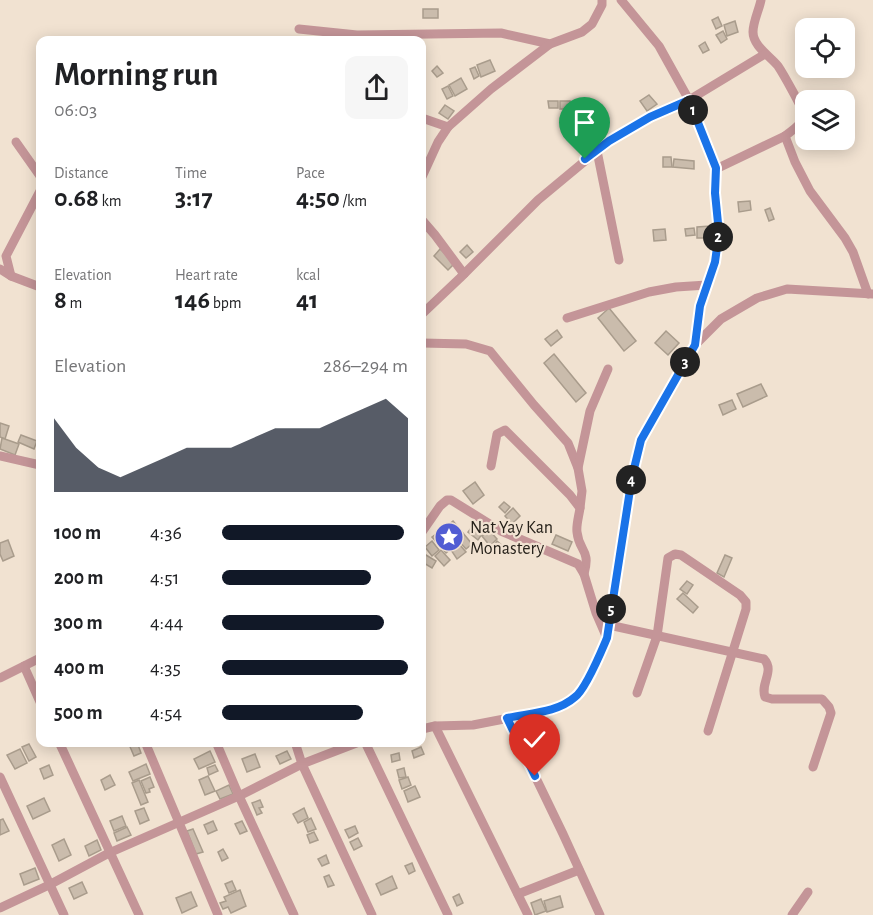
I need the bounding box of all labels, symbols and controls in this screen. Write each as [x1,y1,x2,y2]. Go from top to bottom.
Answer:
map controls [795,18,855,150]
button: locate [795,18,855,78]
button: share [345,56,408,119]
text: Morning run [54,59,218,92]
button: layers [795,90,855,150]
pin: 1 [678,95,708,125]
pin [559,97,610,159]
text: 06:03 [54,100,97,120]
text: 1 [690,102,696,118]
icon: arrive [568,106,601,139]
text: Distance [54,165,108,181]
text: Time [175,165,207,181]
text: Pace [296,165,325,181]
text: 0.68 [54,185,99,211]
text: 3:17 [175,185,213,211]
text: 4:50 [296,185,340,211]
text: km [99,193,122,209]
text: /km [340,193,367,209]
pin: 2 [703,222,733,252]
text: 2 [714,229,722,245]
text: Elevation [54,267,112,283]
text: Heart rate [175,267,238,283]
text: kcal [296,267,320,283]
text: 8 [54,287,67,313]
text: 146 [175,287,210,313]
text: 41 [296,287,318,313]
text: m [67,295,82,311]
text: bpm [210,295,242,311]
pin: 3 [670,347,700,377]
text: 3 [682,354,688,370]
text: Elevation [54,356,126,376]
text: 286–294 m [323,356,408,376]
pin: 4 [616,465,646,495]
text: 4 [627,472,635,488]
place label: Nat Yay Kan Monastery [470,519,553,558]
place icon: Nat Yay Kan Monastery [433,521,465,553]
text: 100 m [54,523,101,543]
text: 4:36 [150,523,182,543]
text: 200 m [54,568,103,588]
text: 4:51 [150,568,179,588]
pin: 5 [596,594,626,624]
text: 5 [608,601,614,617]
text: 300 m [54,613,103,633]
text: 4:44 [150,613,183,633]
text: 400 m [54,658,104,678]
text: 4:35 [150,658,181,678]
text: 500 m [54,703,103,723]
text: 4:54 [150,703,182,723]
pin [509,714,560,776]
icon: check [518,723,551,756]

